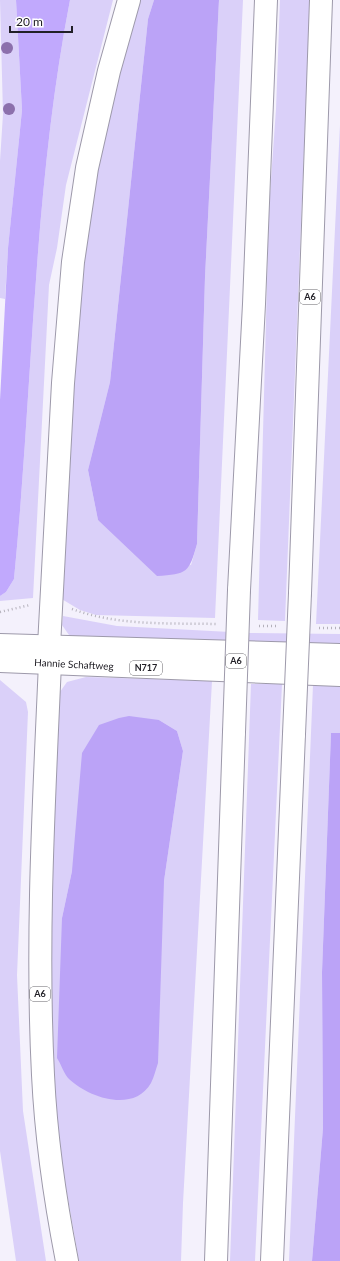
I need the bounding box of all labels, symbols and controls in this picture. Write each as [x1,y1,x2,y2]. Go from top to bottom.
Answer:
scale bar [10,8,72,34]
text: 20 m [16,14,43,29]
road number: A6 [300,290,320,304]
road number: A6 [226,654,246,668]
street label: Hannie Schaftweg [34,656,114,672]
road number: N717 [130,661,162,675]
road number: A6 [30,987,50,1001]

